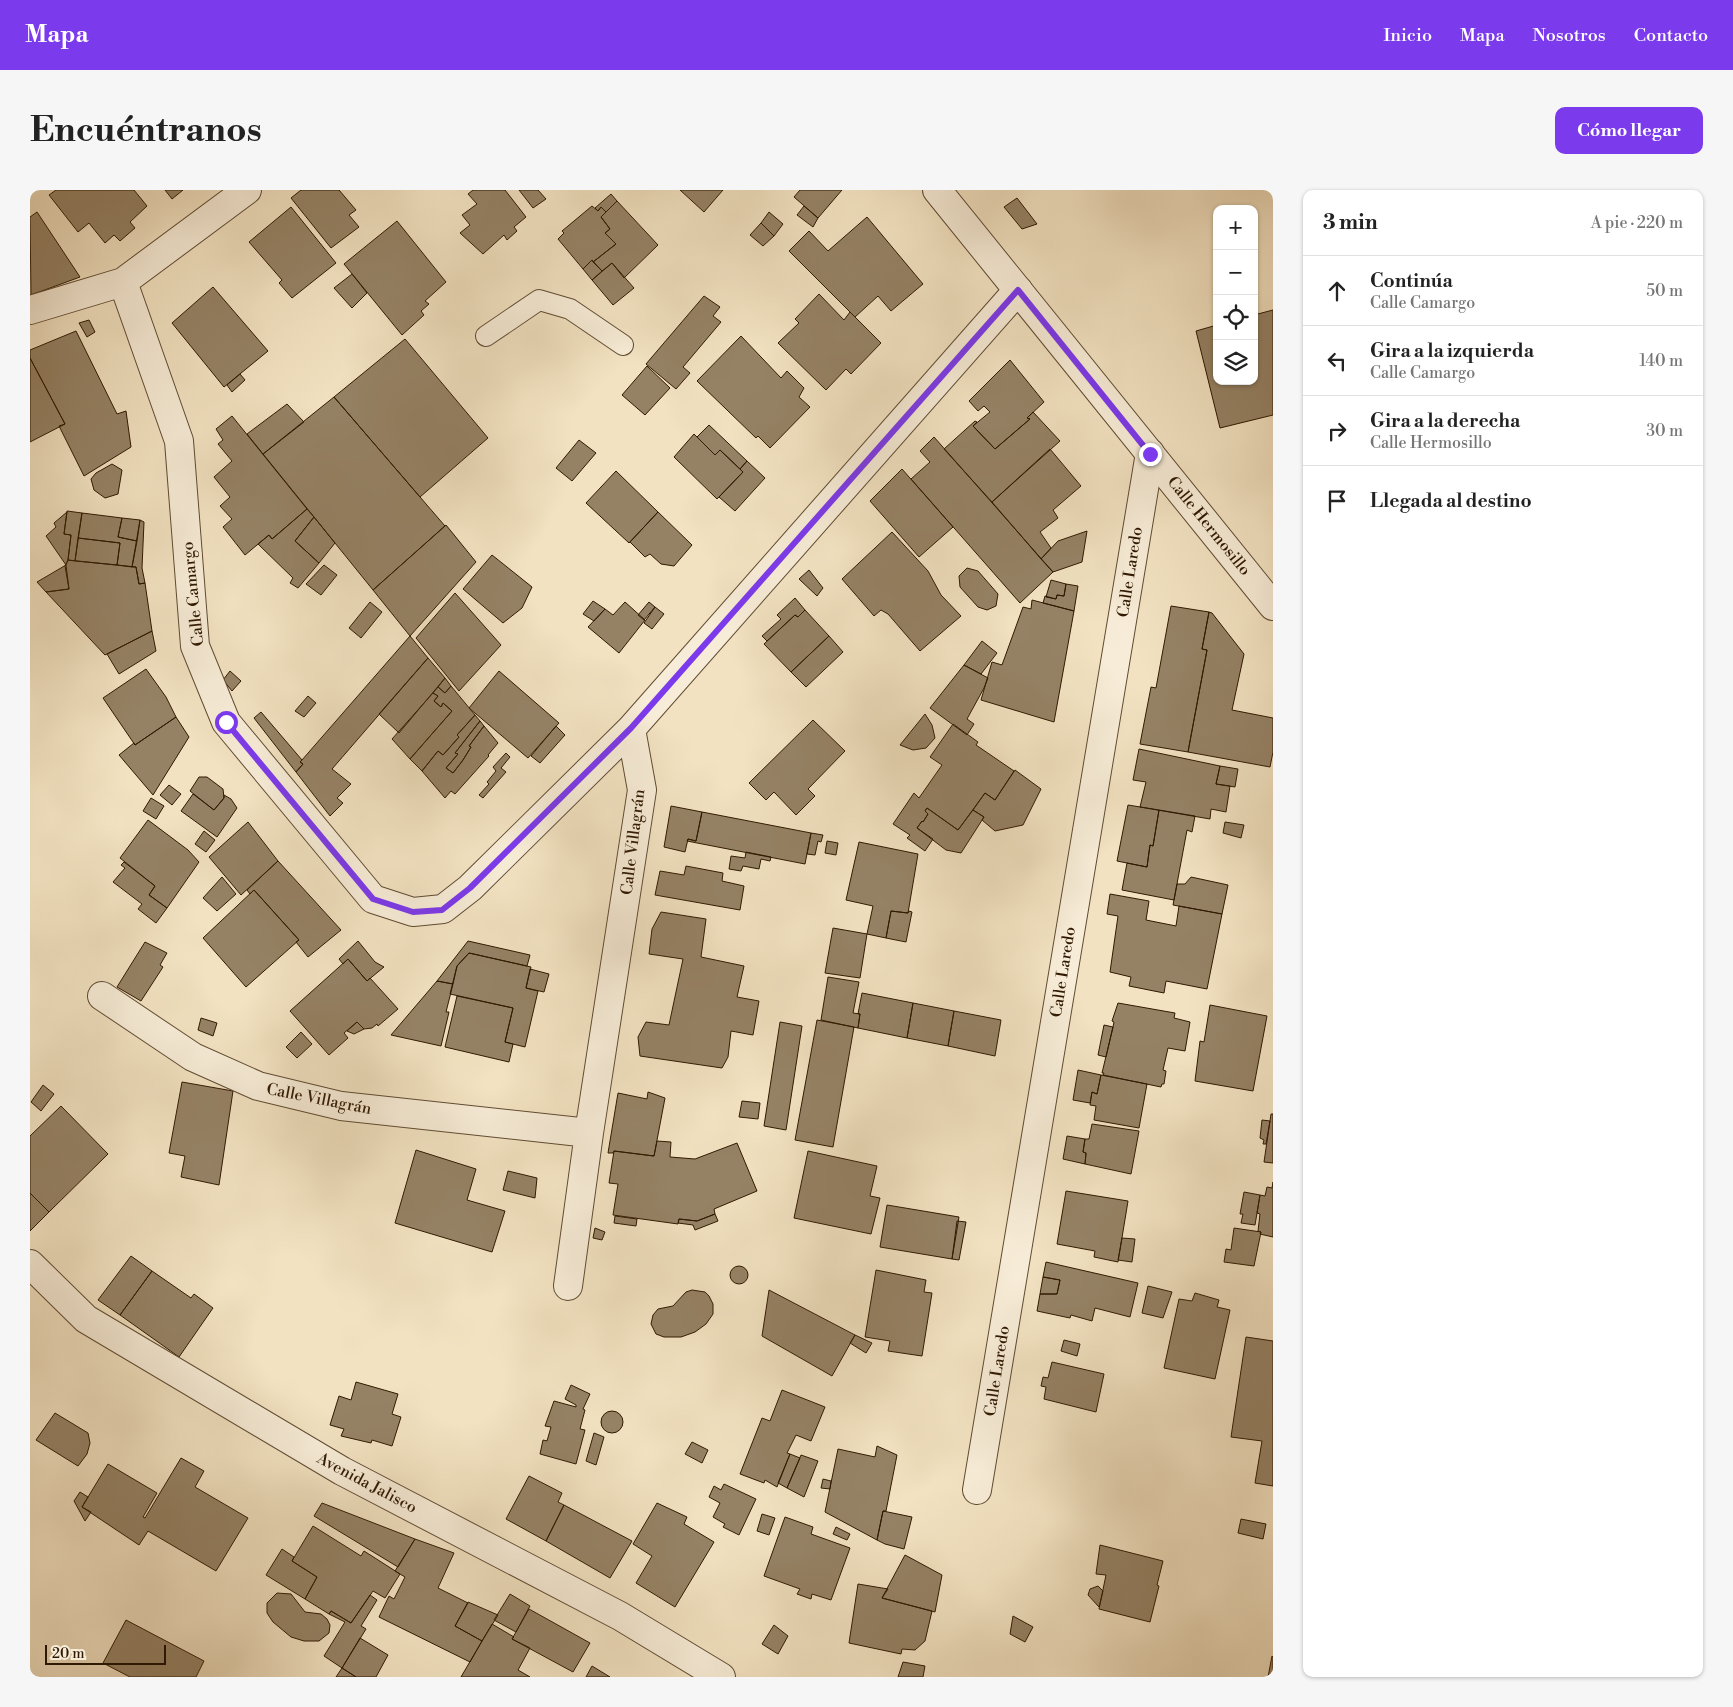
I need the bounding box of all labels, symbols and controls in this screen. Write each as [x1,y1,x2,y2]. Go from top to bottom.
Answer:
text: Mapa [25,20,88,50]
text: Inicio [1383,24,1432,47]
text: Mapa [1460,24,1505,47]
text: Nosotros [1533,24,1606,47]
text: Contacto [1634,24,1708,47]
button: Cómo llegar [1555,107,1703,154]
text: Encuéntranos [30,109,262,152]
map controls [1213,205,1258,385]
button: + [1213,205,1258,250]
text: 3 min [1323,210,1378,236]
text: A pie · 220 m [1591,213,1683,233]
button: − [1213,250,1258,295]
text: Continúa [1370,269,1453,293]
icon: ahead [1323,277,1351,305]
text: 50 m [1646,281,1683,301]
text: Calle Camargo [1370,293,1475,313]
button: locate [1213,295,1258,340]
text: Gira a la izquierda [1370,339,1534,363]
button: layers [1213,340,1258,385]
icon: left [1323,347,1351,375]
text: 140 m [1639,351,1683,371]
text: Calle Camargo [1370,363,1475,383]
text: Gira a la derecha [1370,409,1520,433]
icon: right [1323,417,1351,445]
text: 30 m [1646,421,1683,441]
text: Calle Hermosillo [1370,433,1492,453]
route end [1139,443,1162,466]
street label: Calle Hermosillo [1163,472,1255,580]
icon: arrive [1323,487,1351,515]
text: Llegada al destino [1370,489,1532,513]
street label: Calle Laredo [1113,525,1147,619]
street label: Calle Camargo [178,541,208,647]
route start [215,711,238,734]
street label: Calle Villagrán [617,787,649,896]
street label: Calle Laredo [1046,925,1080,1019]
street label: Calle Villagrán [265,1079,374,1119]
street label: Calle Laredo [980,1324,1014,1418]
street label: Avenida Jalisco [313,1448,420,1518]
scale bar [45,1642,166,1665]
text: 20 m [52,1645,84,1663]

